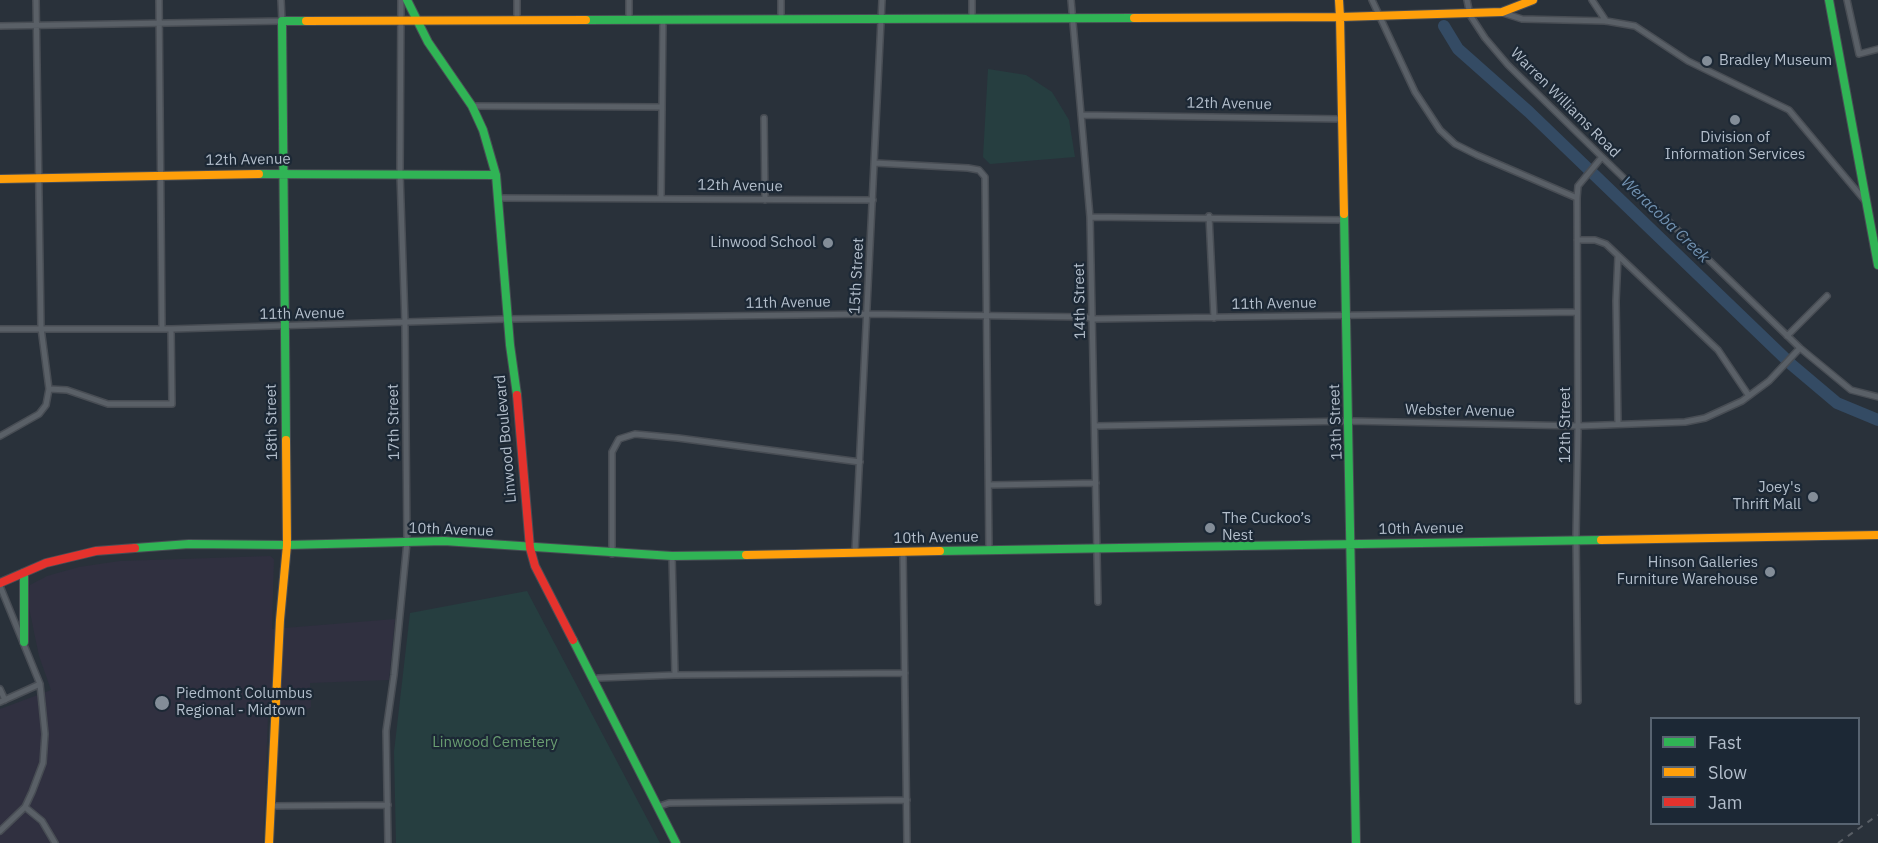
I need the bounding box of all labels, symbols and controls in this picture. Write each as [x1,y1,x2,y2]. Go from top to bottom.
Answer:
street label: Warren Williams Road [1506,44,1624,162]
place label: Bradley Museum [1719,52,1832,70]
marker: Bradley Museum [1700,54,1714,68]
street label: 12th Avenue [1186,94,1272,114]
marker: Division of Information Services [1728,113,1742,127]
place label: Division of Information Services [1665,129,1805,164]
street label: 12th Avenue [205,150,291,170]
water label: Weracoba Creek [1617,173,1713,267]
street label: 12th Avenue [697,176,783,196]
place label: Linwood School [710,234,816,252]
marker: Linwood School [821,236,835,250]
street label: 15th Street [846,237,868,315]
street label: 14th Street [1070,263,1090,339]
street label: 11th Avenue [745,293,831,313]
street label: 11th Avenue [1231,294,1317,314]
street label: 11th Avenue [259,304,345,324]
street label: Linwood Boulevard [491,374,521,504]
street label: 13th Street [1326,383,1346,461]
street label: 18th Street [262,384,282,460]
street label: 17th Street [384,384,404,460]
street label: 12th Street [1557,387,1575,463]
street label: Webster Avenue [1405,401,1515,421]
place label: Joey's Thrift Mall [1733,479,1801,514]
marker: Joey's Thrift Mall [1806,490,1820,504]
place label: The Cuckoo’s Nest [1222,510,1311,545]
street label: 10th Avenue [1378,519,1464,539]
street label: 10th Avenue [408,520,494,540]
marker: The Cuckoo’s Nest [1203,521,1217,535]
street label: 10th Avenue [893,528,979,548]
place label: Hinson Galleries Furniture Warehouse [1617,554,1758,589]
marker: Hinson Galleries Furniture Warehouse [1763,565,1777,579]
place label: Piedmont Columbus Regional - Midtown [176,685,313,720]
marker: Piedmont Columbus Regional - Midtown [153,694,171,712]
legend [1650,717,1860,825]
text: Fast [1708,731,1742,754]
park label: Linwood Cemetery [432,734,558,752]
text: Slow [1708,761,1747,784]
text: Jam [1708,791,1743,814]

